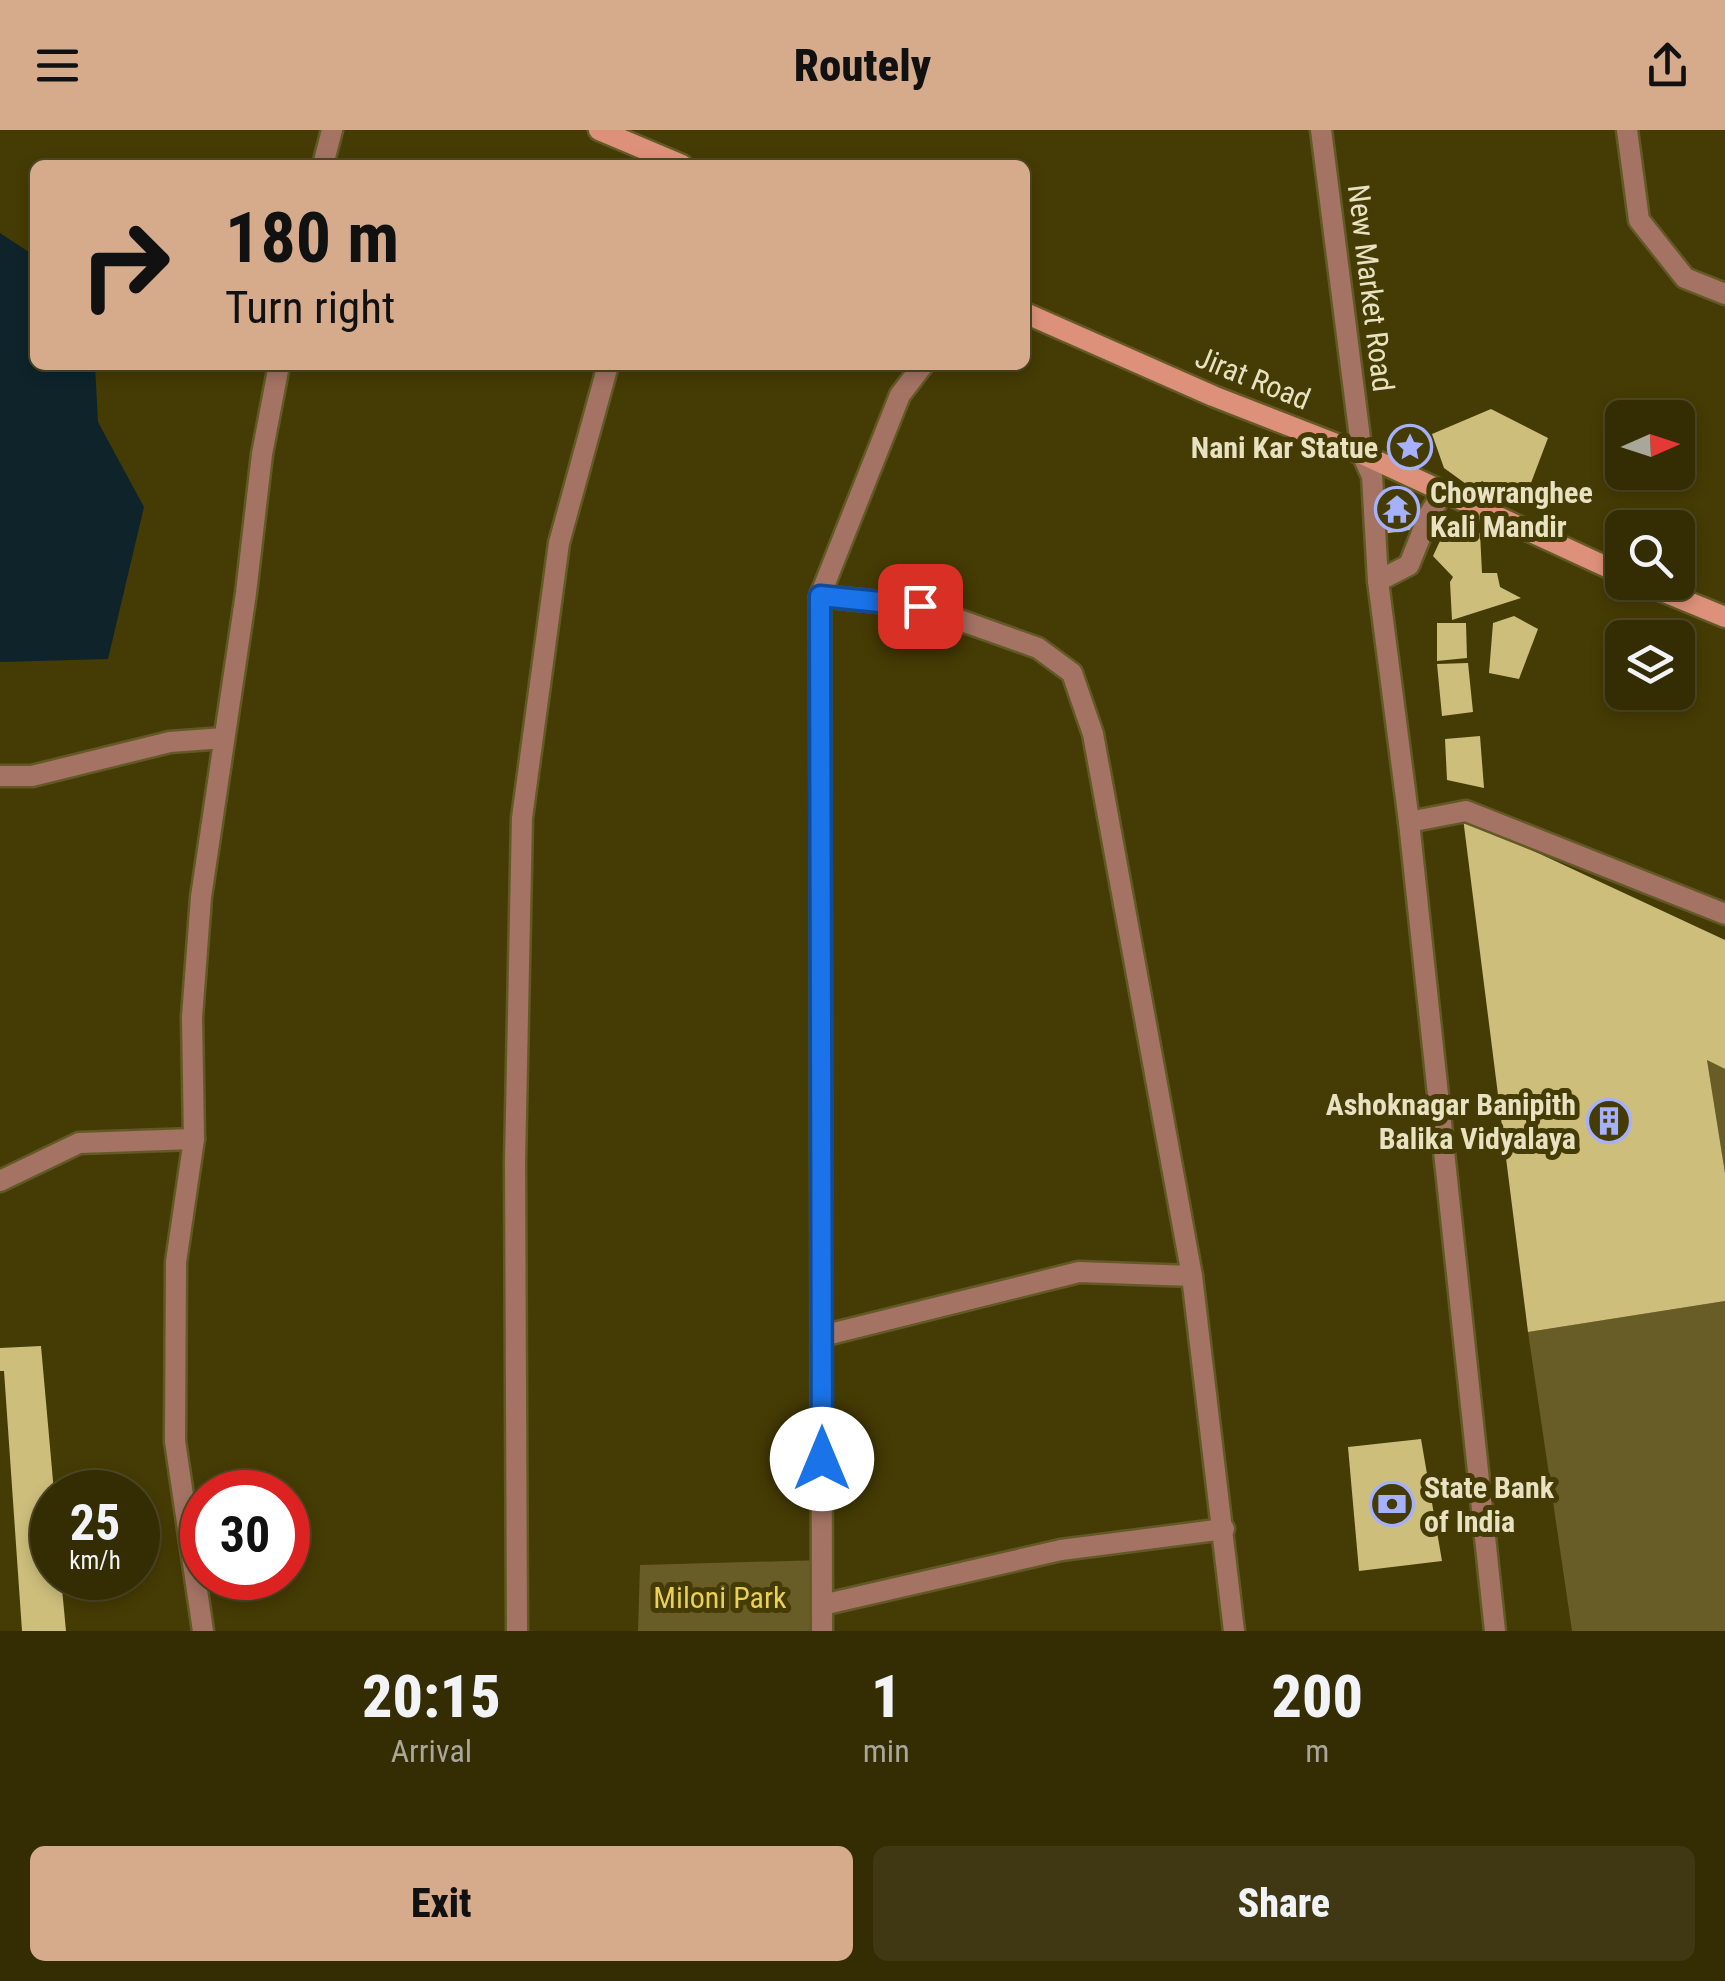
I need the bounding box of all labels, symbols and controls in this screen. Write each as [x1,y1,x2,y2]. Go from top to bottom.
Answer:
icon: menu [30,38,85,93]
icon: share [1640,38,1695,93]
text: Routely [794,39,931,92]
street label: New Market Road [1341,182,1401,394]
text: 180 m [225,197,399,279]
icon: right [60,200,190,330]
text: Turn right [225,281,395,334]
street label: Jirat Road [1191,339,1315,417]
north arrow [1605,400,1695,490]
map controls [1605,400,1695,710]
place icon: Nani Kar Statue [1387,424,1433,470]
place label: Nani Kar Statue [1191,430,1378,465]
place label: Chowranghee Kali Mandir [1430,475,1593,544]
temple icon: Chowranghee Kali Mandir [1374,486,1420,532]
button: search [1605,510,1695,600]
pin [878,564,963,649]
icon: arrive [893,579,948,634]
button: layers [1605,620,1695,710]
place label: Ashoknagar Banipith Balika Vidyalaya [1326,1087,1576,1156]
building icon: Ashoknagar Banipith Balika Vidyalaya [1586,1098,1632,1144]
position arrow [770,1407,874,1511]
speed limit sign: 30 [180,1470,310,1600]
place label: State Bank of India [1424,1470,1555,1539]
bank icon: State Bank of India [1369,1481,1415,1527]
text: 25 [70,1494,120,1552]
text: km/h [69,1546,121,1575]
park label: Miloni Park [653,1580,787,1615]
text: 20:15 [362,1661,501,1732]
text: 1 [871,1661,901,1732]
text: 200 [1272,1661,1363,1732]
text: Arrival [391,1732,472,1770]
text: min [863,1732,910,1770]
text: m [1305,1732,1329,1770]
button: Exit [30,1846,853,1961]
button: Share [873,1846,1695,1961]

